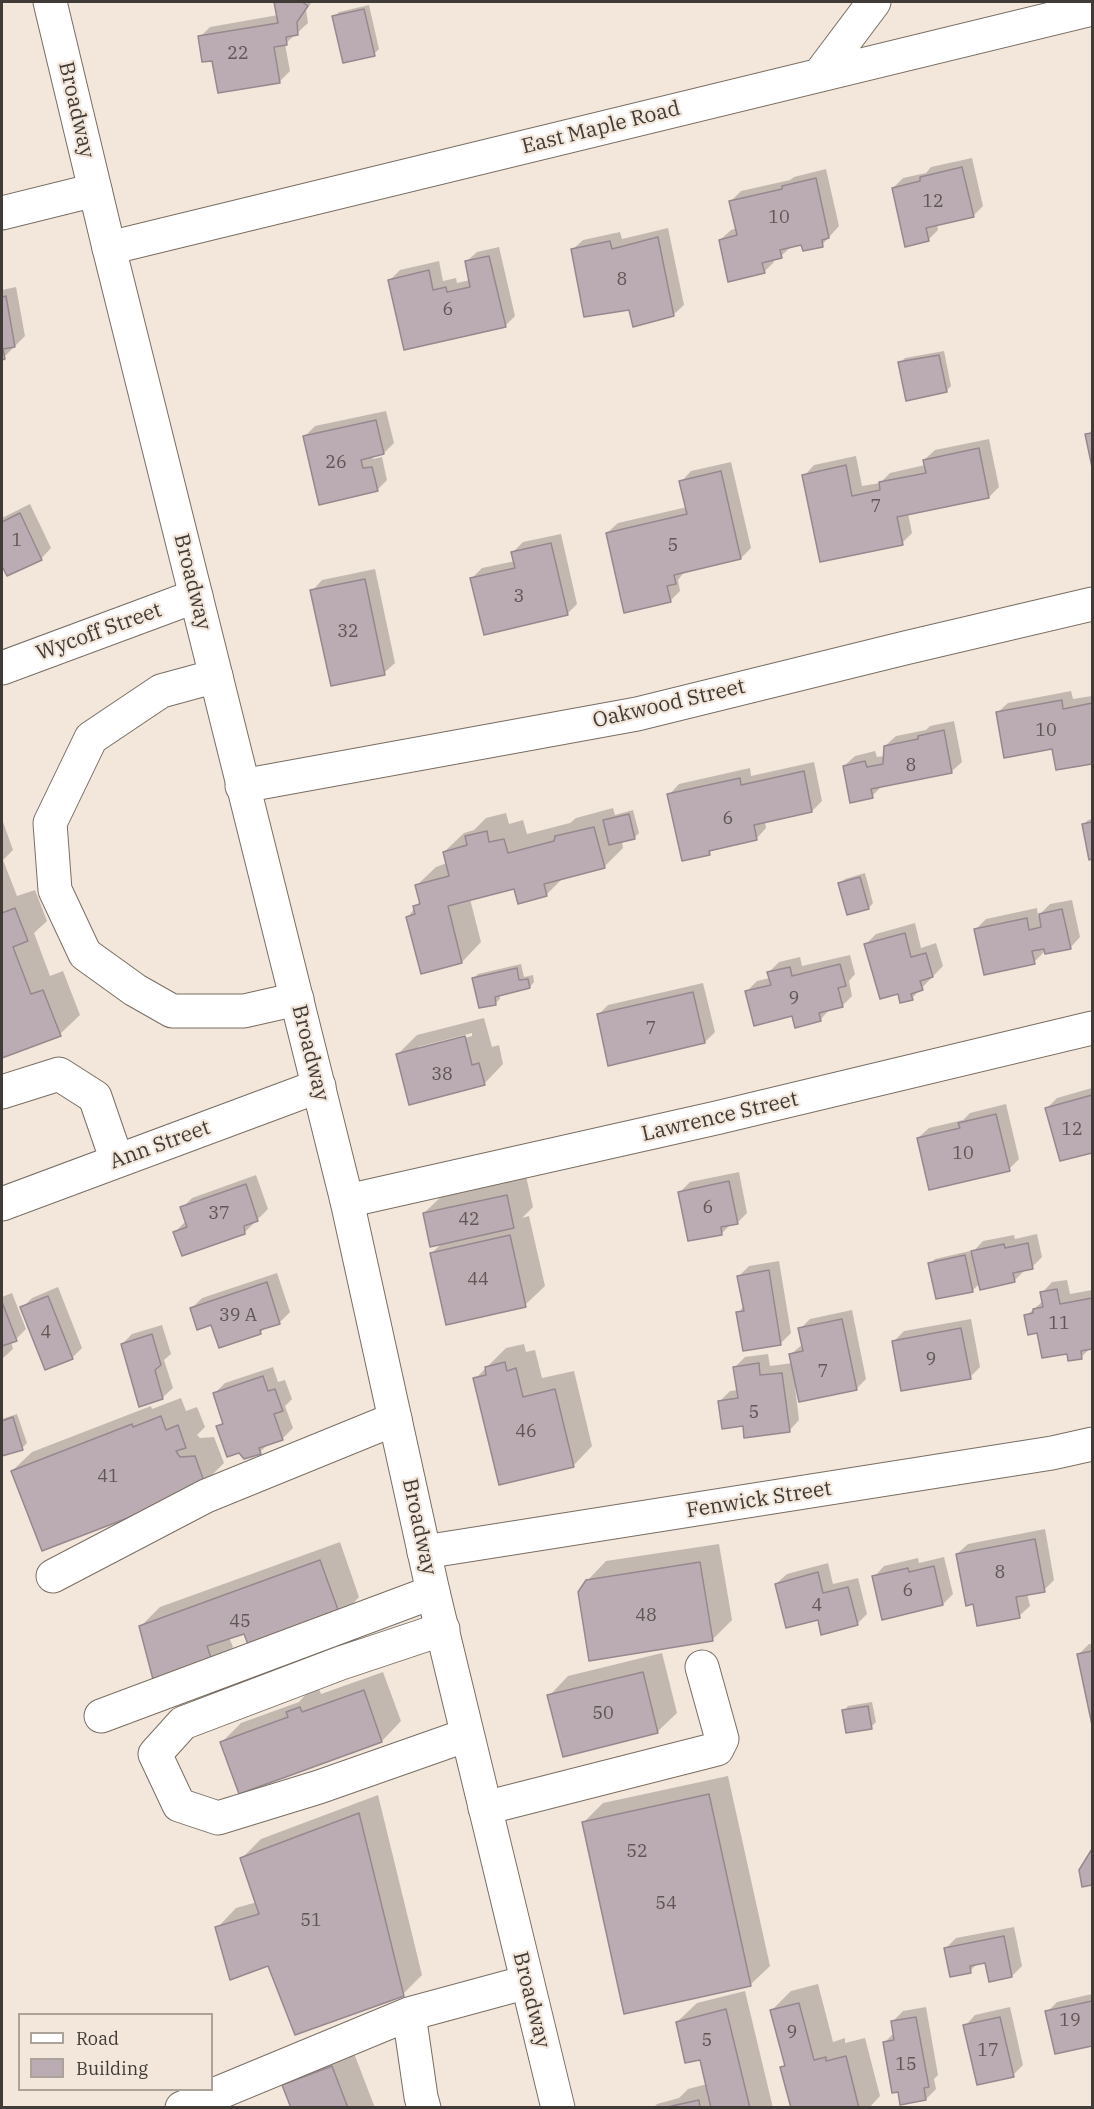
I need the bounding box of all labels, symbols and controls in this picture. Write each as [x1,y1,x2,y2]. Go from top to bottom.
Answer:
house number: 22 [227,43,249,65]
street label: Broadway [53,59,99,161]
street label: East Maple Road [519,96,683,160]
house number: 12 [922,191,944,213]
house number: 10 [768,207,790,229]
house number: 8 [617,269,627,291]
house number: 6 [443,299,453,321]
house number: 26 [325,452,347,474]
house number: 7 [871,496,881,518]
house number: 1 [12,530,22,552]
street label: Broadway [168,531,216,633]
house number: 5 [668,535,678,557]
house number: 3 [514,586,524,608]
street label: Wycoff Street [33,598,165,666]
house number: 32 [337,621,359,643]
street label: Oakwood Street [590,674,748,734]
house number: 10 [1035,720,1057,742]
house number: 8 [906,755,916,777]
house number: 6 [723,808,733,830]
house number: 9 [789,988,799,1010]
street label: Broadway [286,1002,334,1104]
house number: 7 [646,1018,656,1040]
house number: 38 [431,1064,453,1086]
street label: Lawrence Street [639,1087,801,1147]
street label: Ann Street [106,1115,214,1175]
house number: 12 [1061,1119,1083,1141]
house number: 10 [952,1143,974,1165]
house number: 6 [703,1197,713,1219]
house number: 37 [208,1203,230,1225]
house number: 42 [458,1209,480,1231]
house number: 44 [467,1269,489,1291]
house number: 39 A [219,1305,257,1327]
house number: 11 [1048,1313,1070,1335]
house number: 4 [41,1322,51,1344]
house number: 9 [926,1349,936,1371]
house number: 7 [818,1361,828,1383]
house number: 5 [749,1402,759,1424]
house number: 46 [515,1421,537,1443]
house number: 41 [97,1466,119,1488]
street label: Broadway [396,1476,442,1578]
street label: Fenwick Street [685,1476,833,1524]
house number: 8 [995,1562,1005,1584]
house number: 6 [903,1580,913,1602]
house number: 4 [812,1595,822,1617]
house number: 48 [635,1605,657,1627]
house number: 45 [229,1611,251,1633]
house number: 50 [592,1703,614,1725]
house number: 52 [626,1841,648,1863]
house number: 54 [655,1893,677,1915]
house number: 51 [300,1910,322,1932]
street label: Broadway [507,1949,555,2051]
house number: 19 [1059,2010,1081,2032]
legend [18,2013,213,2091]
house number: 9 [787,2022,797,2044]
text: Road [76,2027,119,2050]
house number: 5 [702,2030,712,2052]
house number: 17 [977,2040,999,2062]
house number: 15 [895,2054,917,2076]
text: Building [76,2057,148,2080]

